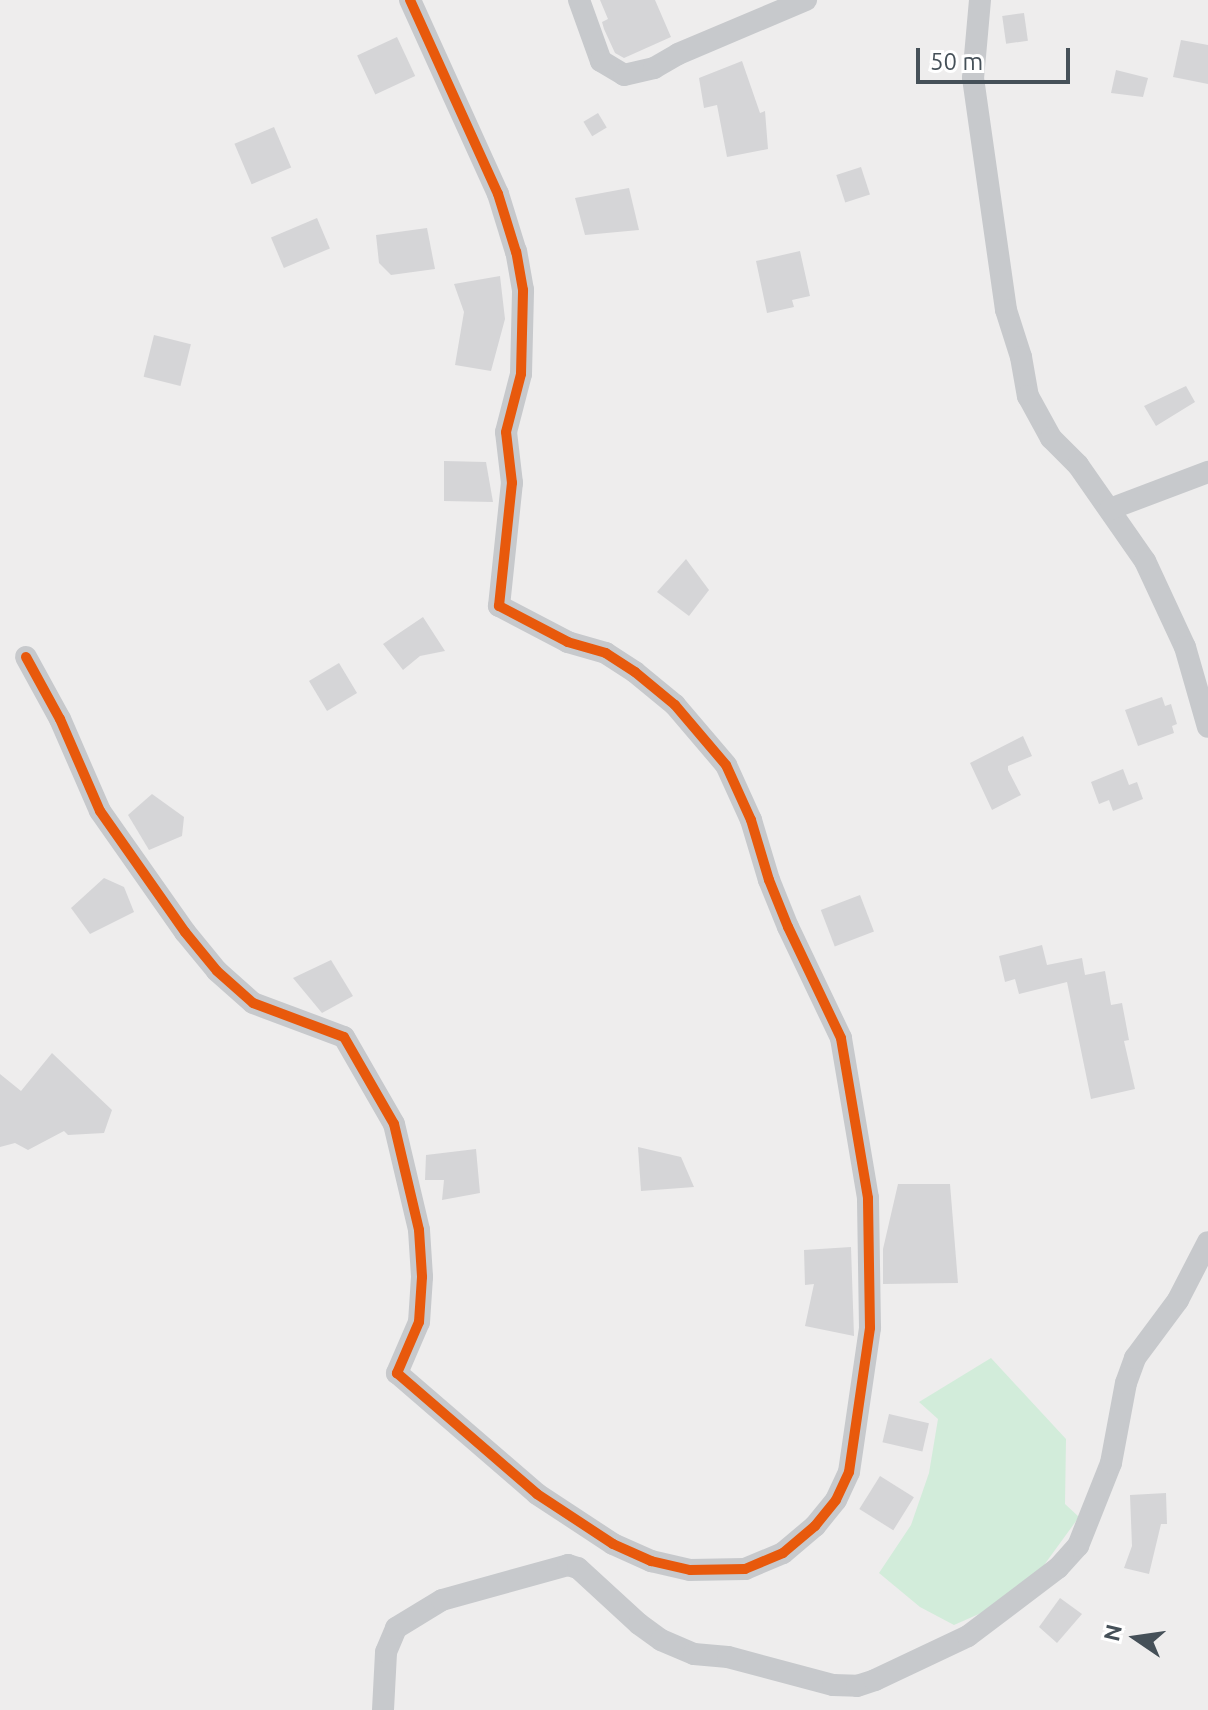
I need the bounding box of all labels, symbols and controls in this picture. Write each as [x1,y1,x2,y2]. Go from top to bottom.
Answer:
scale bar [920,32,1074,82]
text: 50 m [930,48,983,75]
north arrow [1096,1598,1176,1678]
text: N [1098,1622,1126,1643]

